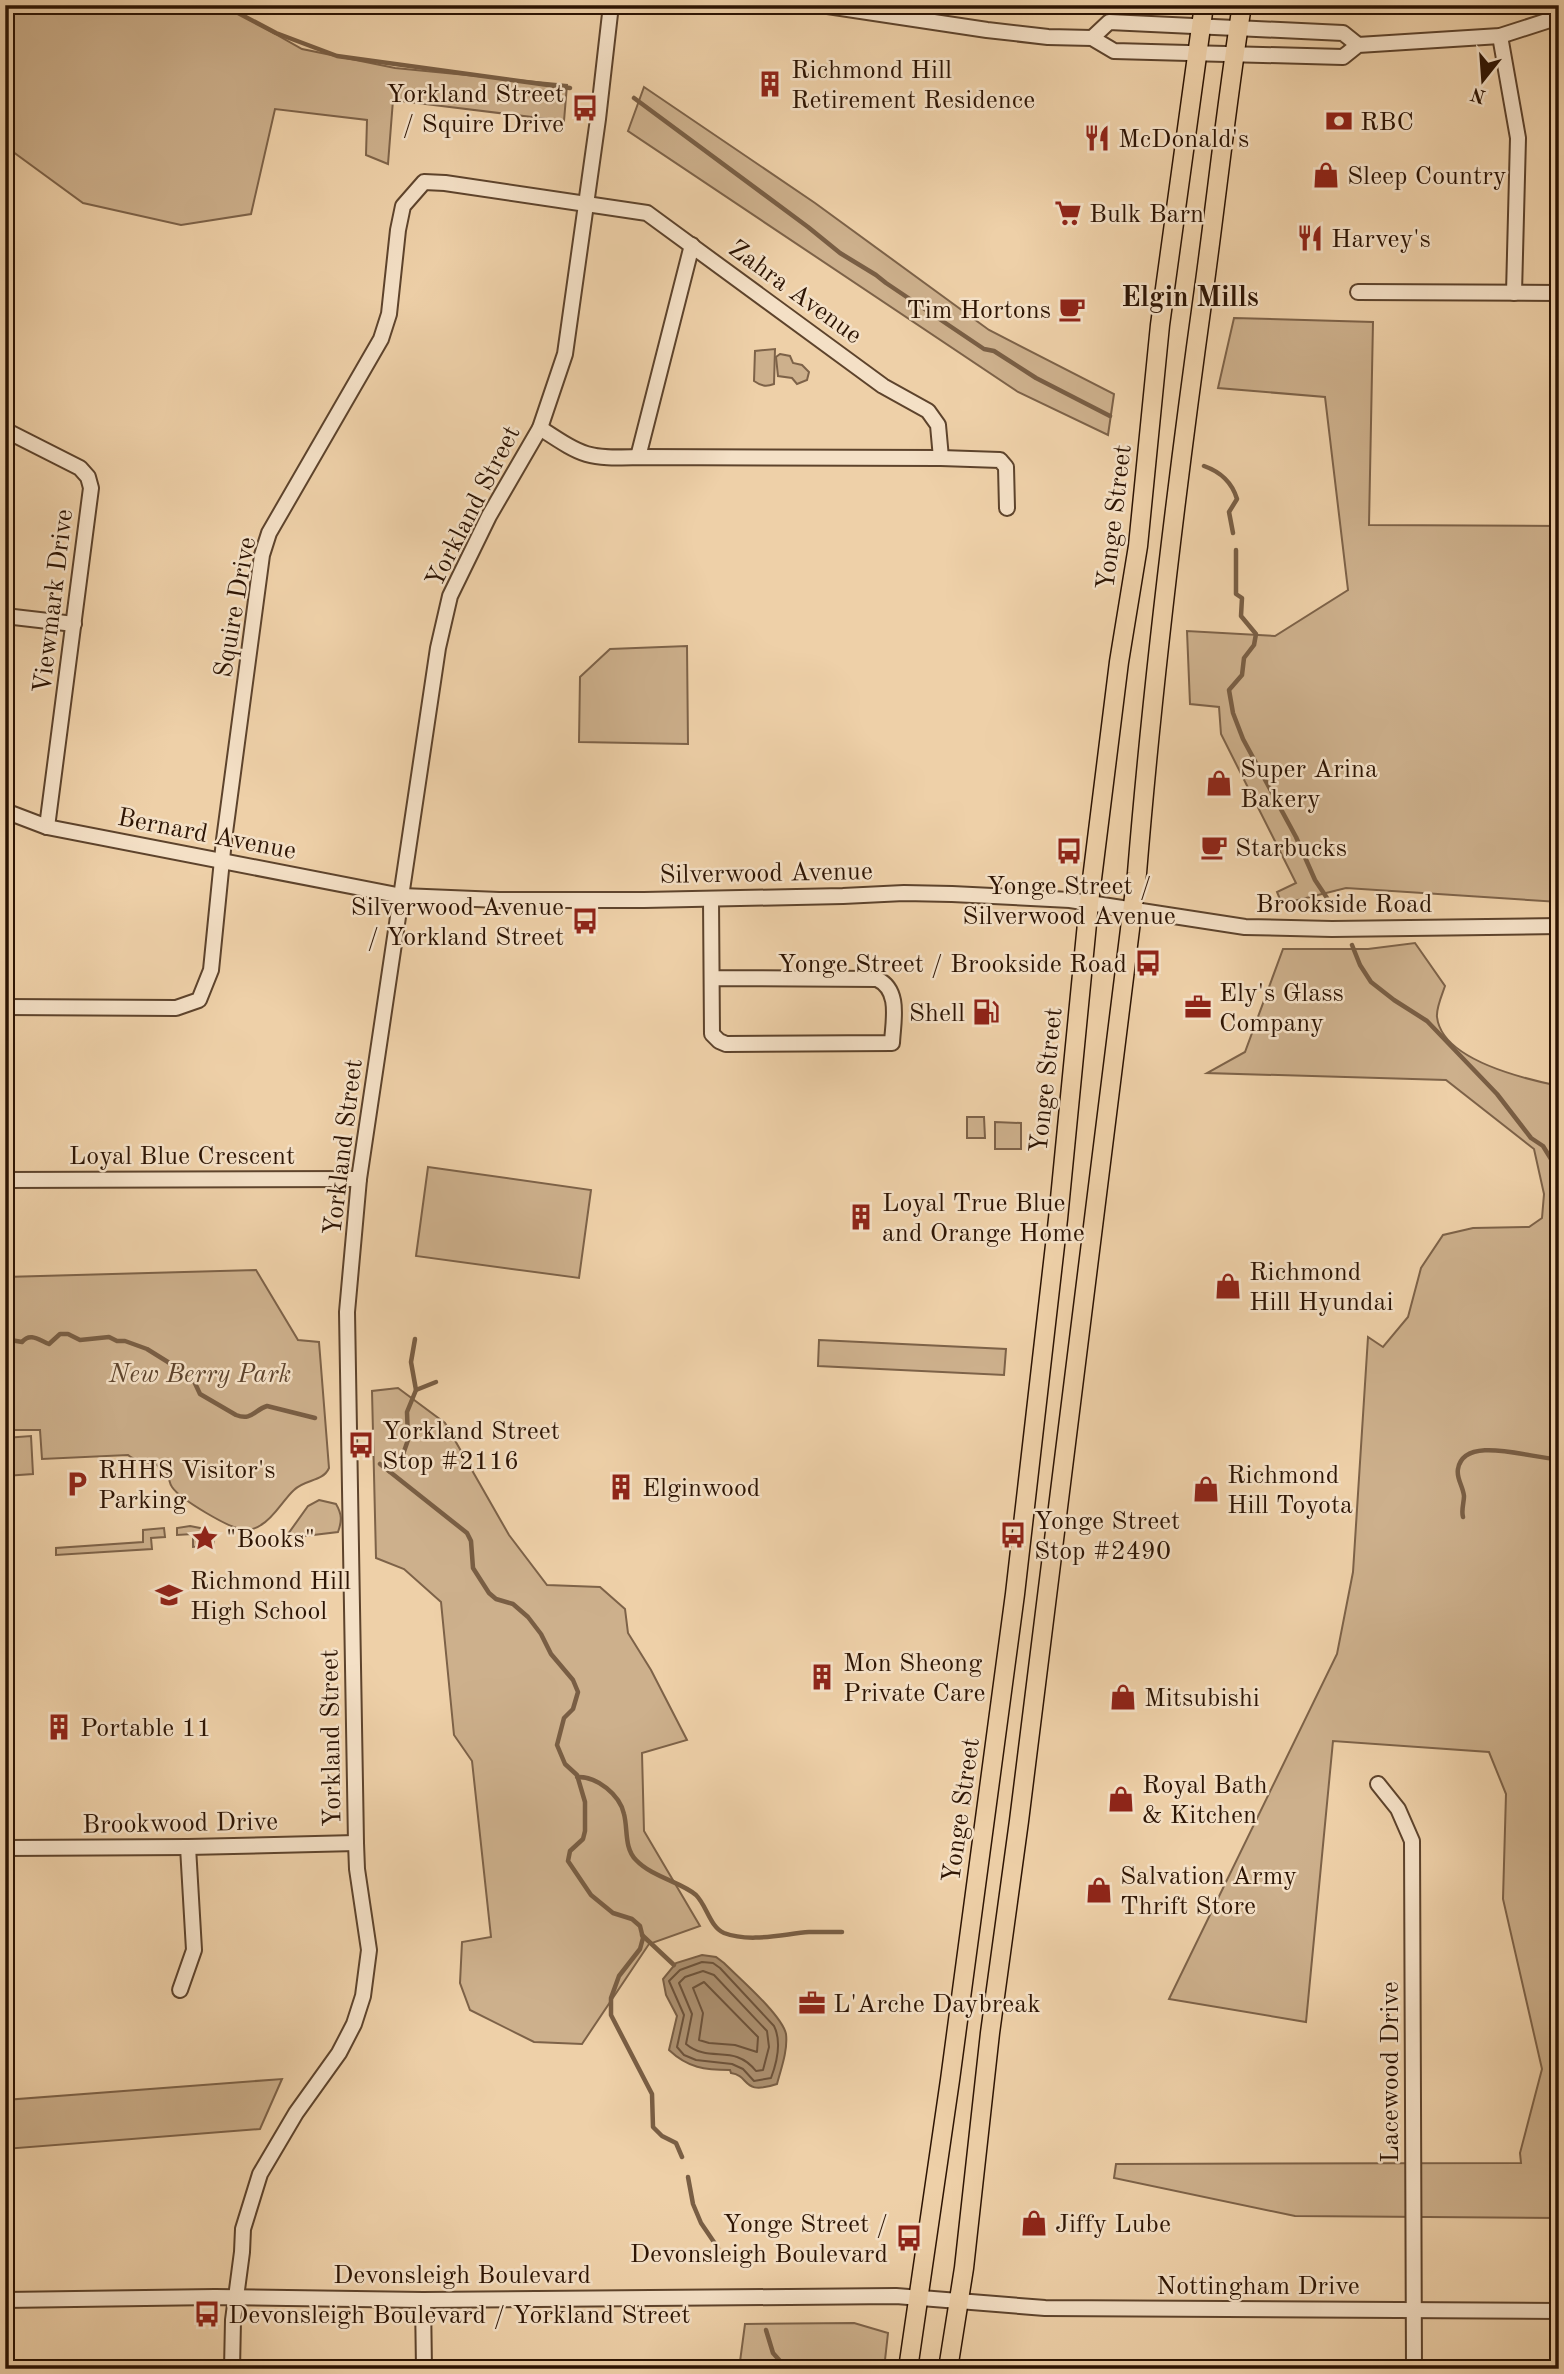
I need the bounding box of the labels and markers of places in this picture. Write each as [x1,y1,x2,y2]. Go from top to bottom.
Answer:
place label: Richmond Hill Retirement Residence [791,58,1035,114]
building icon: Richmond Hill Retirement Residence [755,69,785,99]
place label: Yorkland Street / Squire Drive [386,82,564,138]
bus stop icon: Yorkland Street / Squire Drive [570,93,600,123]
bank icon: RBC [1324,106,1354,136]
place label: RBC [1360,110,1414,136]
restaurant icon: McDonald's [1082,123,1112,153]
place label: McDonald's [1118,127,1249,153]
shop icon: Sleep Country [1311,160,1341,190]
place label: Sleep Country [1347,164,1507,190]
supermarket icon: Bulk Barn [1053,198,1083,228]
place label: Bulk Barn [1089,202,1204,228]
restaurant icon: Harvey's [1295,223,1325,253]
place label: Harvey's [1331,227,1431,253]
cafe icon: Tim Hortons [1057,294,1087,324]
place label: Tim Hortons [906,298,1051,324]
place label: Super Arina Bakery [1240,757,1378,813]
shop icon: Super Arina Bakery [1204,768,1234,798]
cafe icon: Starbucks [1199,832,1229,862]
bus stop icon: Yonge Street / Silverwood Avenue [1054,836,1084,866]
place label: Starbucks [1235,836,1347,862]
place label: Yonge Street / Silverwood Avenue [962,874,1176,930]
place label: Silverwood Avenue / Yorkland Street [351,895,564,951]
bus stop icon: Silverwood Avenue / Yorkland Street [570,906,600,936]
bus stop icon: Yonge Street / Brookside Road [1133,948,1163,978]
place label: Yonge Street / Brookside Road [778,952,1127,978]
place label: Ely's Glass Company [1219,981,1344,1037]
office icon: Ely's Glass Company [1183,992,1213,1022]
fuel station icon: Shell [971,997,1001,1027]
place label: Shell [909,1001,965,1027]
place label: Loyal True Blue and Orange Home [882,1191,1085,1247]
building icon: Loyal True Blue and Orange Home [846,1202,876,1232]
place label: Richmond Hill Hyundai [1249,1260,1393,1316]
shop icon: Richmond Hill Hyundai [1213,1271,1243,1301]
place label: Yorkland Street Stop #2116 [382,1419,560,1475]
bus stop icon: Yorkland Street Stop #2116 [346,1430,376,1460]
place label: RHHS Visitor's Parking [98,1458,275,1514]
place label: Richmond Hill Toyota [1227,1463,1353,1519]
parking icon: RHHS Visitor's Parking [62,1469,92,1499]
building icon: Elginwood [606,1472,636,1502]
shop icon: Richmond Hill Toyota [1191,1474,1221,1504]
place label: Elginwood [642,1476,760,1502]
place label: Yonge Street Stop #2490 [1034,1509,1180,1565]
bus stop icon: Yonge Street Stop #2490 [998,1520,1028,1550]
place icon: "Books" [190,1523,220,1553]
place label: "Books" [226,1527,315,1553]
place label: Richmond Hill High School [190,1569,351,1625]
school or university icon: Richmond Hill High School [154,1580,184,1610]
place label: Mon Sheong Private Care [843,1651,985,1707]
building icon: Mon Sheong Private Care [807,1662,837,1692]
shop icon: Mitsubishi [1108,1682,1138,1712]
place label: Mitsubishi [1144,1686,1260,1712]
building icon: Portable 11 [44,1712,74,1742]
place label: Portable 11 [80,1716,212,1742]
place label: Royal Bath & Kitchen [1142,1773,1268,1829]
shop icon: Royal Bath & Kitchen [1106,1784,1136,1814]
place label: Salvation Army Thrift Store [1120,1864,1297,1920]
shop icon: Salvation Army Thrift Store [1084,1875,1114,1905]
office icon: L'Arche Daybreak [797,1988,827,2018]
place label: L'Arche Daybreak [833,1992,1041,2018]
shop icon: Jiffy Lube [1019,2208,1049,2238]
place label: Yonge Street / Devonsleigh Boulevard [630,2212,888,2268]
place label: Jiffy Lube [1055,2212,1171,2238]
bus stop icon: Yonge Street / Devonsleigh Boulevard [894,2223,924,2253]
bus stop icon: Devonsleigh Boulevard / Yorkland Street [192,2299,222,2329]
place label: Devonsleigh Boulevard / Yorkland Street [228,2303,690,2329]

